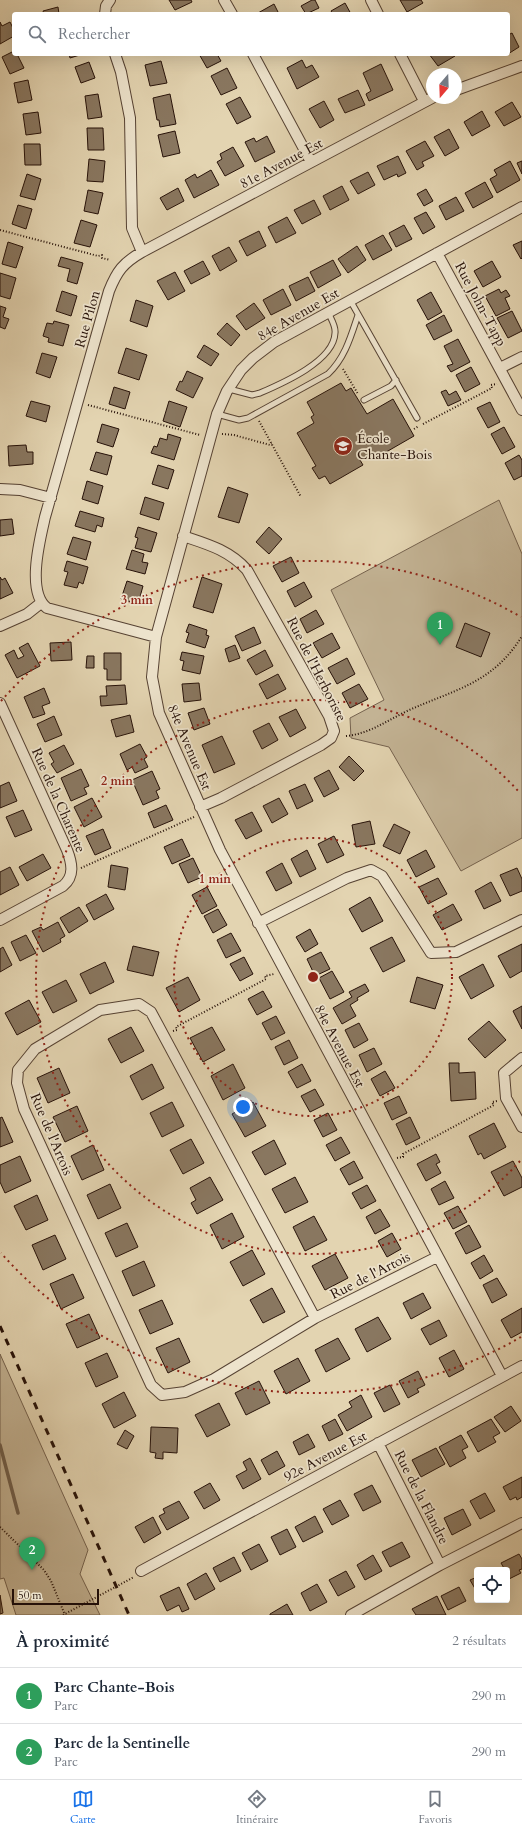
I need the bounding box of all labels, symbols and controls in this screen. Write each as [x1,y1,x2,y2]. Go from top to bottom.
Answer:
search box [12,12,510,56]
icon: search [26,23,48,45]
text: Rechercher [58,24,130,44]
north arrow [426,68,462,104]
street label: 81e Avenue Est [236,133,327,193]
street label: Rue John-Tapp [450,259,511,350]
street label: 84e Avenue Est [254,283,343,346]
street label: Rue Pilon [70,288,105,350]
place label: École Chante-Bois [357,429,432,464]
school or university icon: École Chante-Bois [332,435,354,457]
text: 3 min [121,592,153,608]
pin: 1 [427,612,453,645]
street label: Rue de l'Herboriste [282,614,351,725]
street label: 84e Avenue Est [163,701,216,793]
street label: Rue de la Charente [27,745,90,856]
text: 2 min [101,773,133,789]
text: 1 min [199,871,231,887]
centre of rings [306,970,320,984]
street label: 84e Avenue Est [310,1001,370,1092]
street label: Rue de l'Artois [26,1090,77,1178]
your location [233,1097,253,1117]
street label: Rue de l'Artois [327,1247,414,1304]
street label: 92e Avenue Est [280,1426,371,1486]
street label: Rue de la Flandre [390,1447,453,1547]
pin: 2 [19,1537,45,1570]
map controls [474,1567,510,1603]
button: locate [474,1567,510,1603]
scale bar [12,1587,99,1606]
text: 50 m [18,1588,42,1603]
text: À proximité [16,1630,110,1653]
text: 2 résultats [452,1632,506,1650]
text: Parc Chante-Bois [54,1677,175,1697]
text: 1 [26,1687,32,1705]
text: 290 m [472,1687,506,1705]
text: Parc [54,1697,78,1715]
text: Parc de la Sentinelle [54,1733,190,1753]
text: 2 [26,1743,32,1761]
text: 290 m [472,1743,506,1761]
text: Parc [54,1753,78,1771]
tab: Carte [70,1788,96,1827]
tab: Itinéraire [236,1788,278,1827]
tab: Favoris [419,1788,452,1827]

